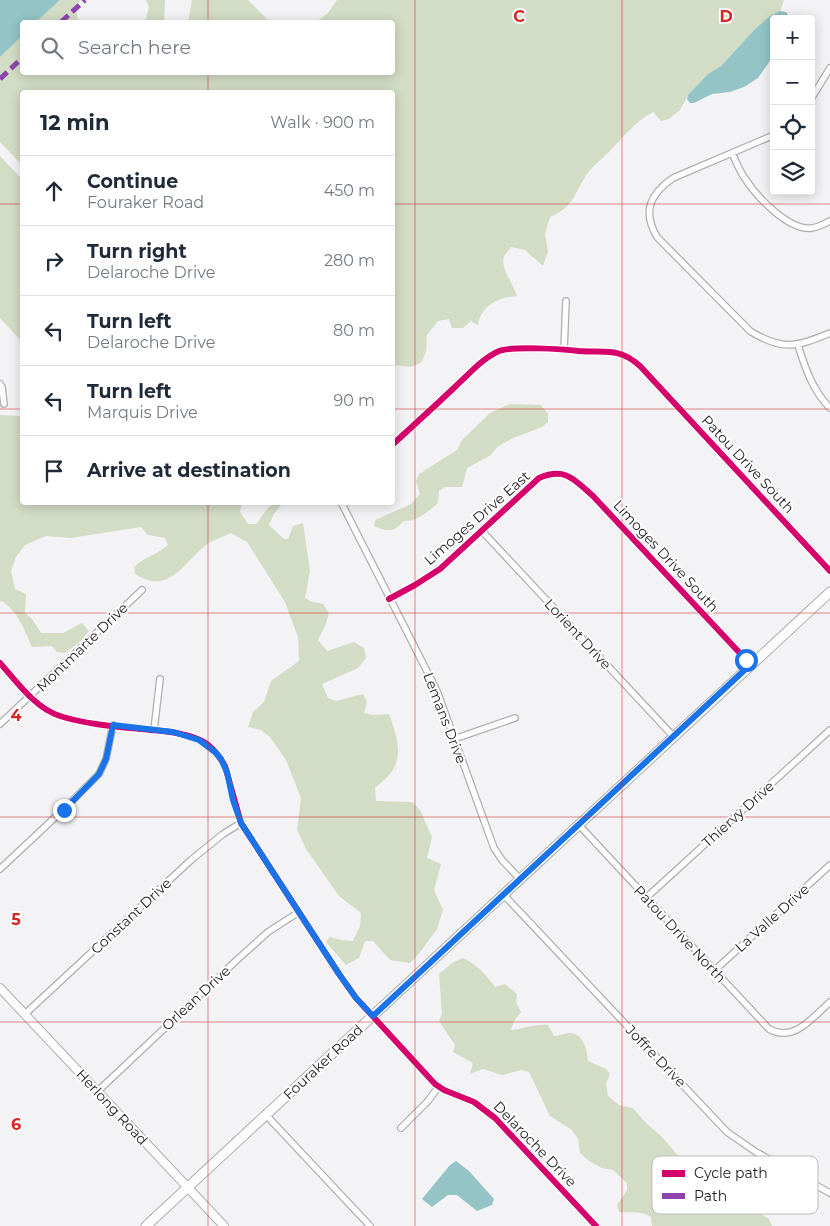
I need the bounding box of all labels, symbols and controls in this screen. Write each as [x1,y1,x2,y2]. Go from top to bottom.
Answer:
text: C [513,7,525,26]
text: D [719,7,733,26]
map controls [770,15,815,195]
button: + [770,15,815,60]
search box [20,20,395,75]
icon: search [38,34,66,62]
text: Search here [78,36,191,59]
button: − [770,60,815,105]
button: locate [770,105,815,150]
text: 12 min [40,110,109,135]
text: Walk · 900 m [270,113,375,132]
button: layers [770,150,815,195]
text: Continue [87,170,178,193]
icon: ahead [40,177,68,205]
text: 450 m [324,181,375,200]
text: Fouraker Road [87,193,204,212]
text: Turn right [87,240,187,263]
icon: right [40,247,68,275]
text: 280 m [324,251,375,270]
text: Delaroche Drive [87,263,215,282]
text: Turn left [87,310,172,333]
icon: left [40,317,68,345]
text: 80 m [333,321,375,340]
text: Delaroche Drive [87,333,215,352]
text: Turn left [87,380,172,403]
icon: left [40,387,68,415]
text: 90 m [333,391,375,410]
text: Marquis Drive [87,403,198,422]
street label: Patou Drive South [698,411,798,517]
icon: arrive [40,457,68,485]
text: Arrive at destination [87,459,291,482]
street label: Limoges Drive East [420,467,534,569]
street label: Limoges Drive South [609,496,723,616]
street label: Lorient Drive [541,595,615,673]
street label: Montmarte Drive [32,599,132,695]
route start [735,649,758,672]
street label: Lemans Drive [419,670,471,766]
text: 4 [10,706,22,725]
street label: Thiervy Drive [698,777,778,851]
route end [53,799,76,822]
street label: Constant Drive [87,874,175,958]
street label: La Valle Drive [731,880,813,956]
street label: Patou Drive North [630,881,730,987]
text: 5 [11,910,21,929]
street label: Orlean Drive [158,962,234,1034]
street label: Fouraker Road [279,1020,367,1104]
street label: Joffre Drive [621,1020,690,1091]
street label: Herlong Road [72,1065,152,1149]
street label: Delaroche Drive [490,1097,580,1191]
text: 6 [11,1115,21,1134]
legend [652,1156,818,1214]
text: Cycle path [694,1164,768,1182]
text: Path [694,1187,727,1205]

